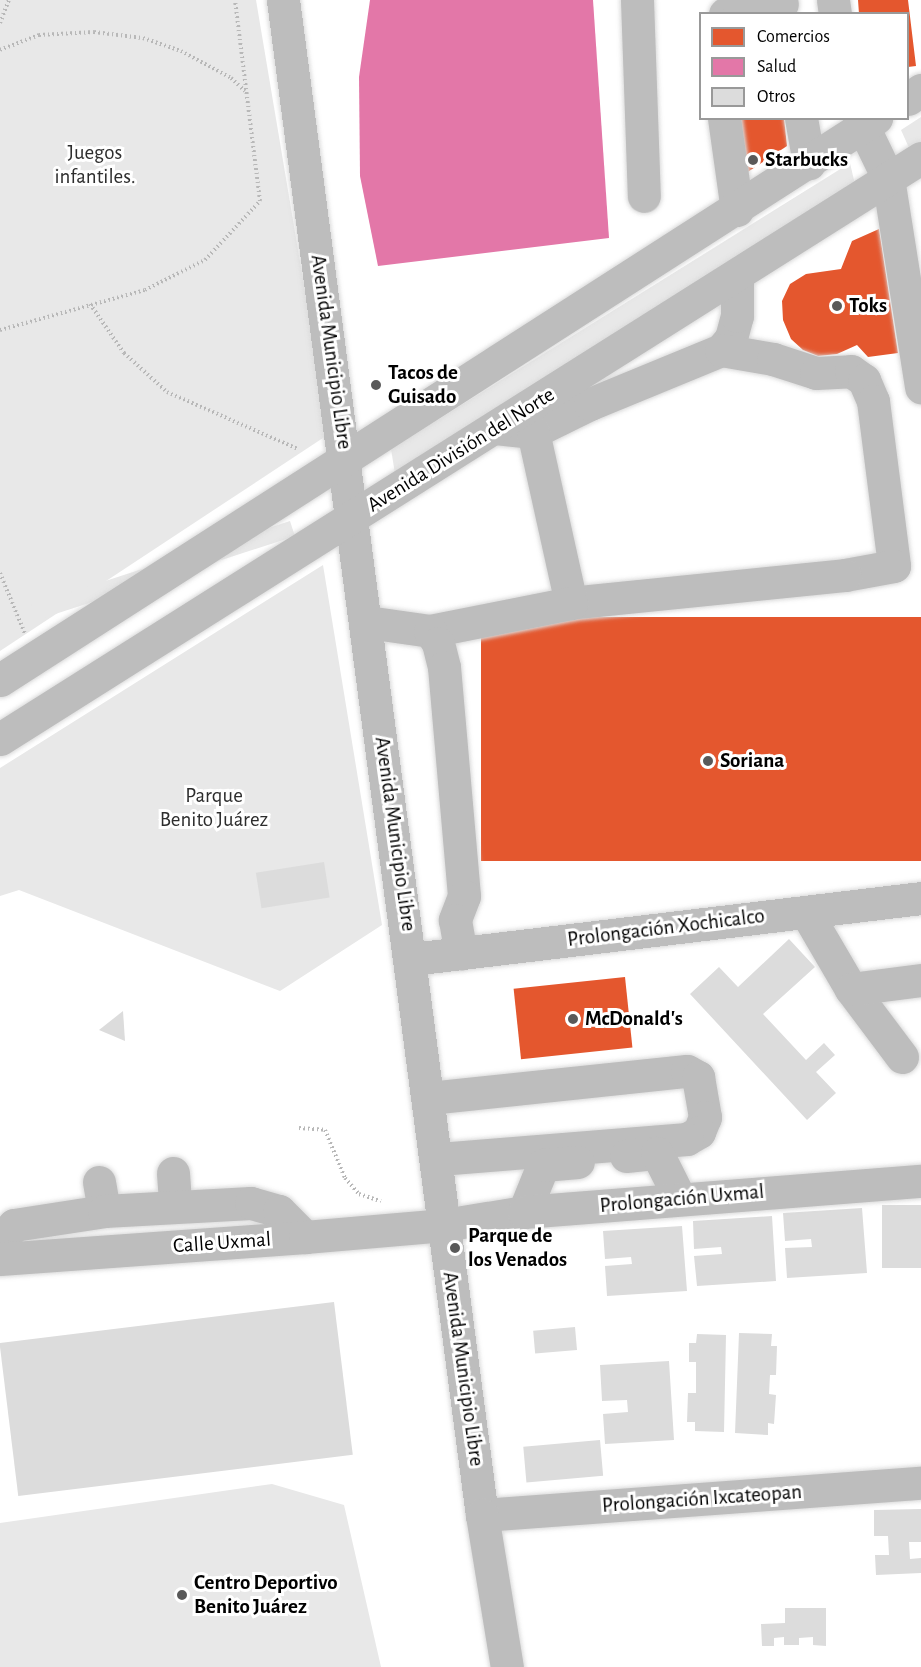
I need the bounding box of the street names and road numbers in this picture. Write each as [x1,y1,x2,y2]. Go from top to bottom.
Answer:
street label: Avenida Municipio Libre [305,253,357,451]
street label: Avenida División del Norte [363,382,559,518]
street label: Avenida Municipio Libre [369,735,421,933]
street label: Prolongación Xochicalco [566,903,766,953]
street label: Prolongación Uxmal [599,1179,765,1219]
street label: Calle Uxmal [172,1227,272,1259]
street label: Avenida Municipio Libre [437,1270,489,1468]
street label: Prolongación Ixcateopan [601,1479,803,1519]

